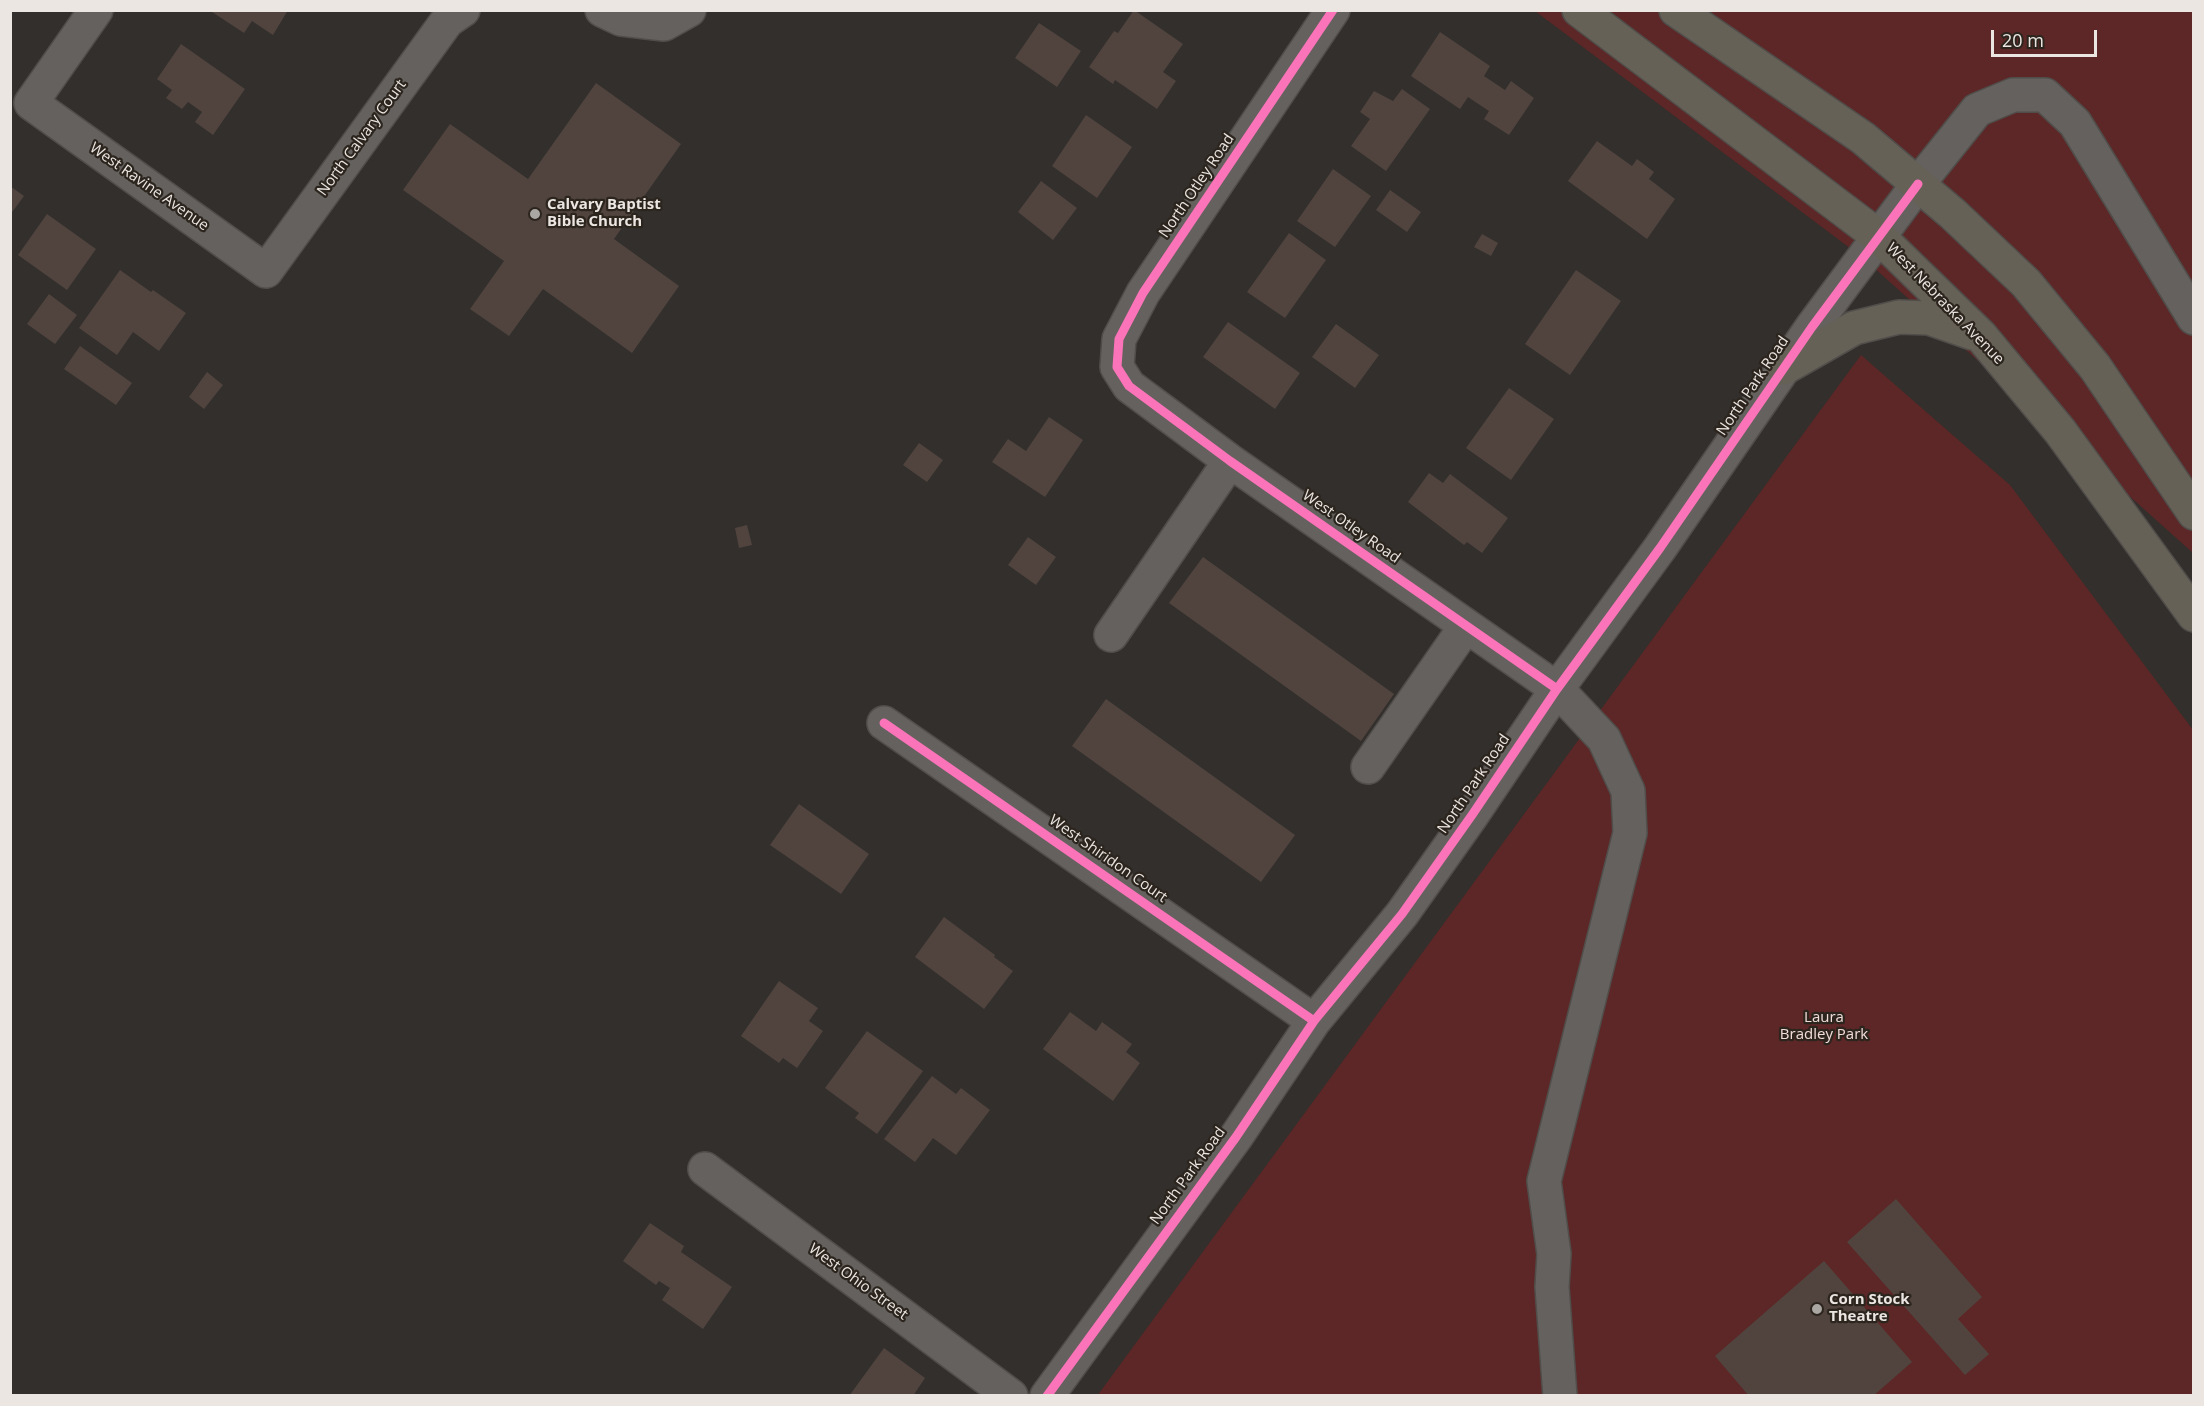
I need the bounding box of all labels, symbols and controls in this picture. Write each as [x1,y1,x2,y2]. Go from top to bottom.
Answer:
scale bar [1994,18,2100,56]
text: 20 m [2002,28,2044,52]
street label: North Calvary Court [314,76,410,200]
street label: North Otley Road [1156,131,1238,241]
street label: West Ravine Avenue [86,139,212,235]
place label: Calvary Baptist Bible Church [547,196,661,231]
marker: Calvary Baptist Bible Church [528,207,542,221]
street label: West Nebraska Avenue [1882,240,2008,368]
street label: North Park Road [1713,333,1793,439]
street label: West Otley Road [1299,487,1403,567]
street label: North Park Road [1434,731,1514,837]
street label: West Shiridon Court [1045,811,1171,907]
park label: Laura Bradley Park [1780,1009,1868,1044]
street label: North Park Road [1147,1124,1229,1228]
street label: West Ohio Street [805,1240,911,1324]
place label: Corn Stock Theatre [1829,1291,1909,1326]
marker: Corn Stock Theatre [1810,1302,1824,1316]

